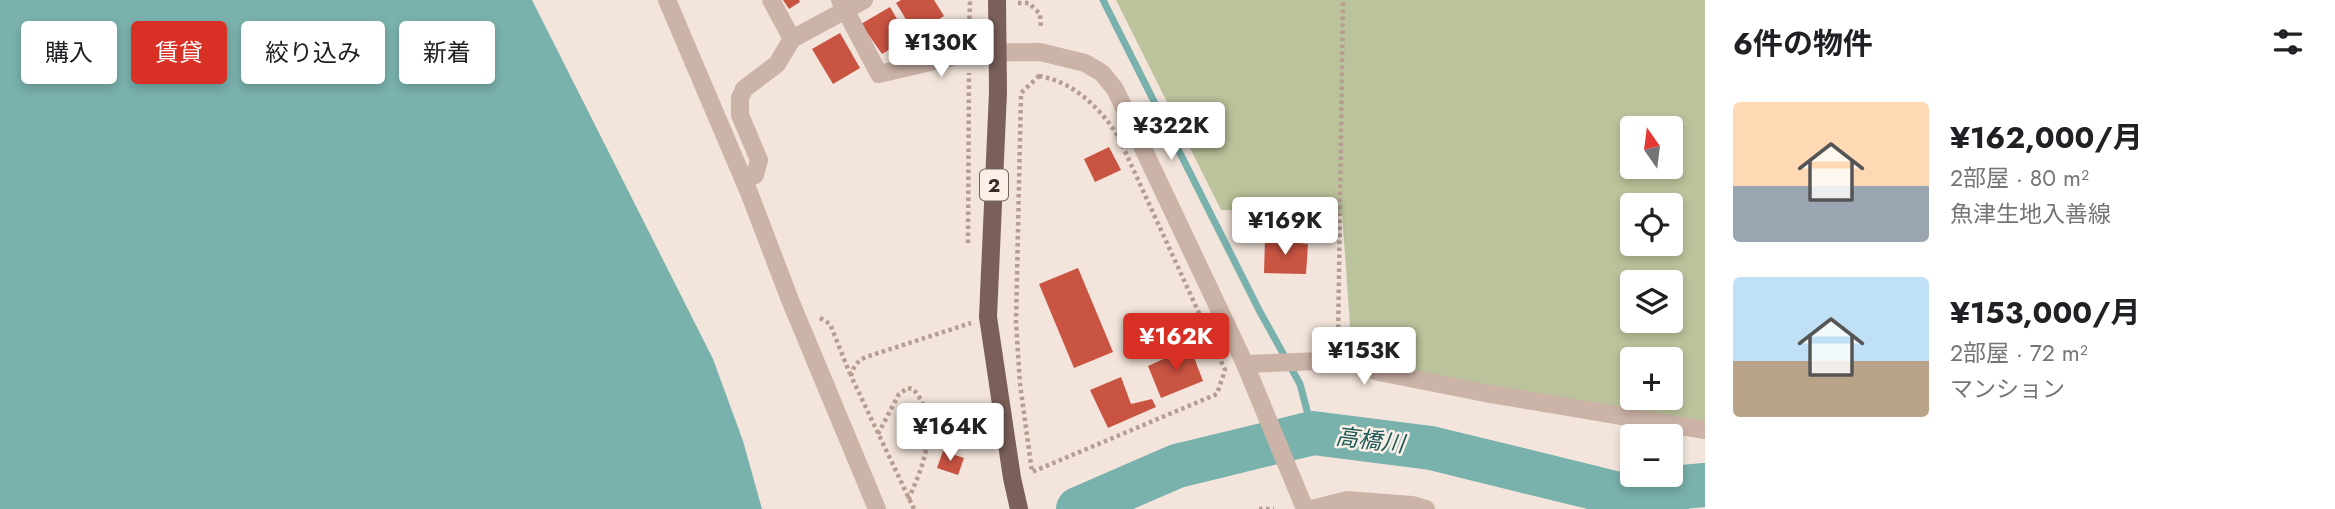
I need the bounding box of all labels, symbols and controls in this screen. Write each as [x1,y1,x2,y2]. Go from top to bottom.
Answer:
pin: ¥130K [892,20,990,79]
chip: 購入 [21,21,117,84]
chip: 賃貸 [131,21,227,84]
chip: 絞り込み [241,21,385,84]
chip: 新着 [399,21,495,84]
text: 6件の物件 [1733,22,1873,65]
icon: filters [2269,23,2307,61]
text: ¥130K [905,25,977,59]
pin: ¥322K [1122,102,1220,162]
text: ¥322K [1133,108,1209,142]
north arrow [1620,116,1684,178]
map controls [1620,116,1683,487]
text: ¥162,000/月 [1950,116,2143,159]
icon: home [1789,130,1873,214]
text: 2部屋 · 80 m² [1950,161,2089,195]
road number: 2 [980,169,1008,200]
button: locate [1620,193,1683,256]
text: 魚津生地入善線 [1950,197,2111,231]
pin: ¥169K [1236,198,1334,257]
text: ¥169K [1248,203,1322,237]
button: layers [1620,270,1683,333]
text: ¥153,000/月 [1950,291,2140,334]
icon: home [1789,305,1873,389]
pin: ¥162K [1127,314,1225,373]
text: ¥162K [1139,319,1213,353]
pin: ¥153K [1315,328,1413,387]
text: ¥153K [1328,333,1400,367]
text: 2部屋 · 72 m² [1950,336,2088,370]
button: + [1620,347,1683,410]
text: マンション [1950,372,2065,406]
pin: ¥164K [901,404,999,463]
text: ¥164K [913,409,987,443]
water label: 高橋川 [1334,419,1409,461]
button: − [1620,424,1683,487]

